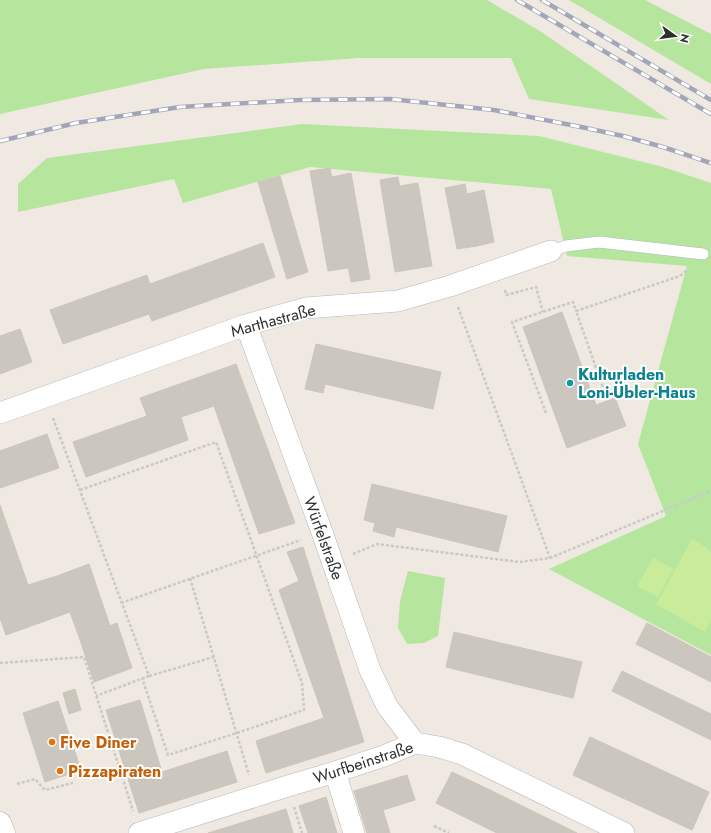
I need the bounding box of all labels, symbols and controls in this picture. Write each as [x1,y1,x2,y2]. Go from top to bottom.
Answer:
north arrow [655,16,695,56]
text: N [676,32,694,45]
street label: Marthastraße [228,298,318,343]
place label: Kulturladen Loni-Übler-Haus [578,363,695,404]
marker: Kulturladen Loni-Übler-Haus [565,378,575,388]
street label: Würfelstraße [298,493,349,583]
place label: Five Diner [60,731,137,754]
street label: Wurfbeinstraße [310,735,416,789]
marker: Five Diner [47,737,57,747]
place label: Pizzapiraten [68,760,161,783]
marker: Pizzapiraten [55,766,65,776]

